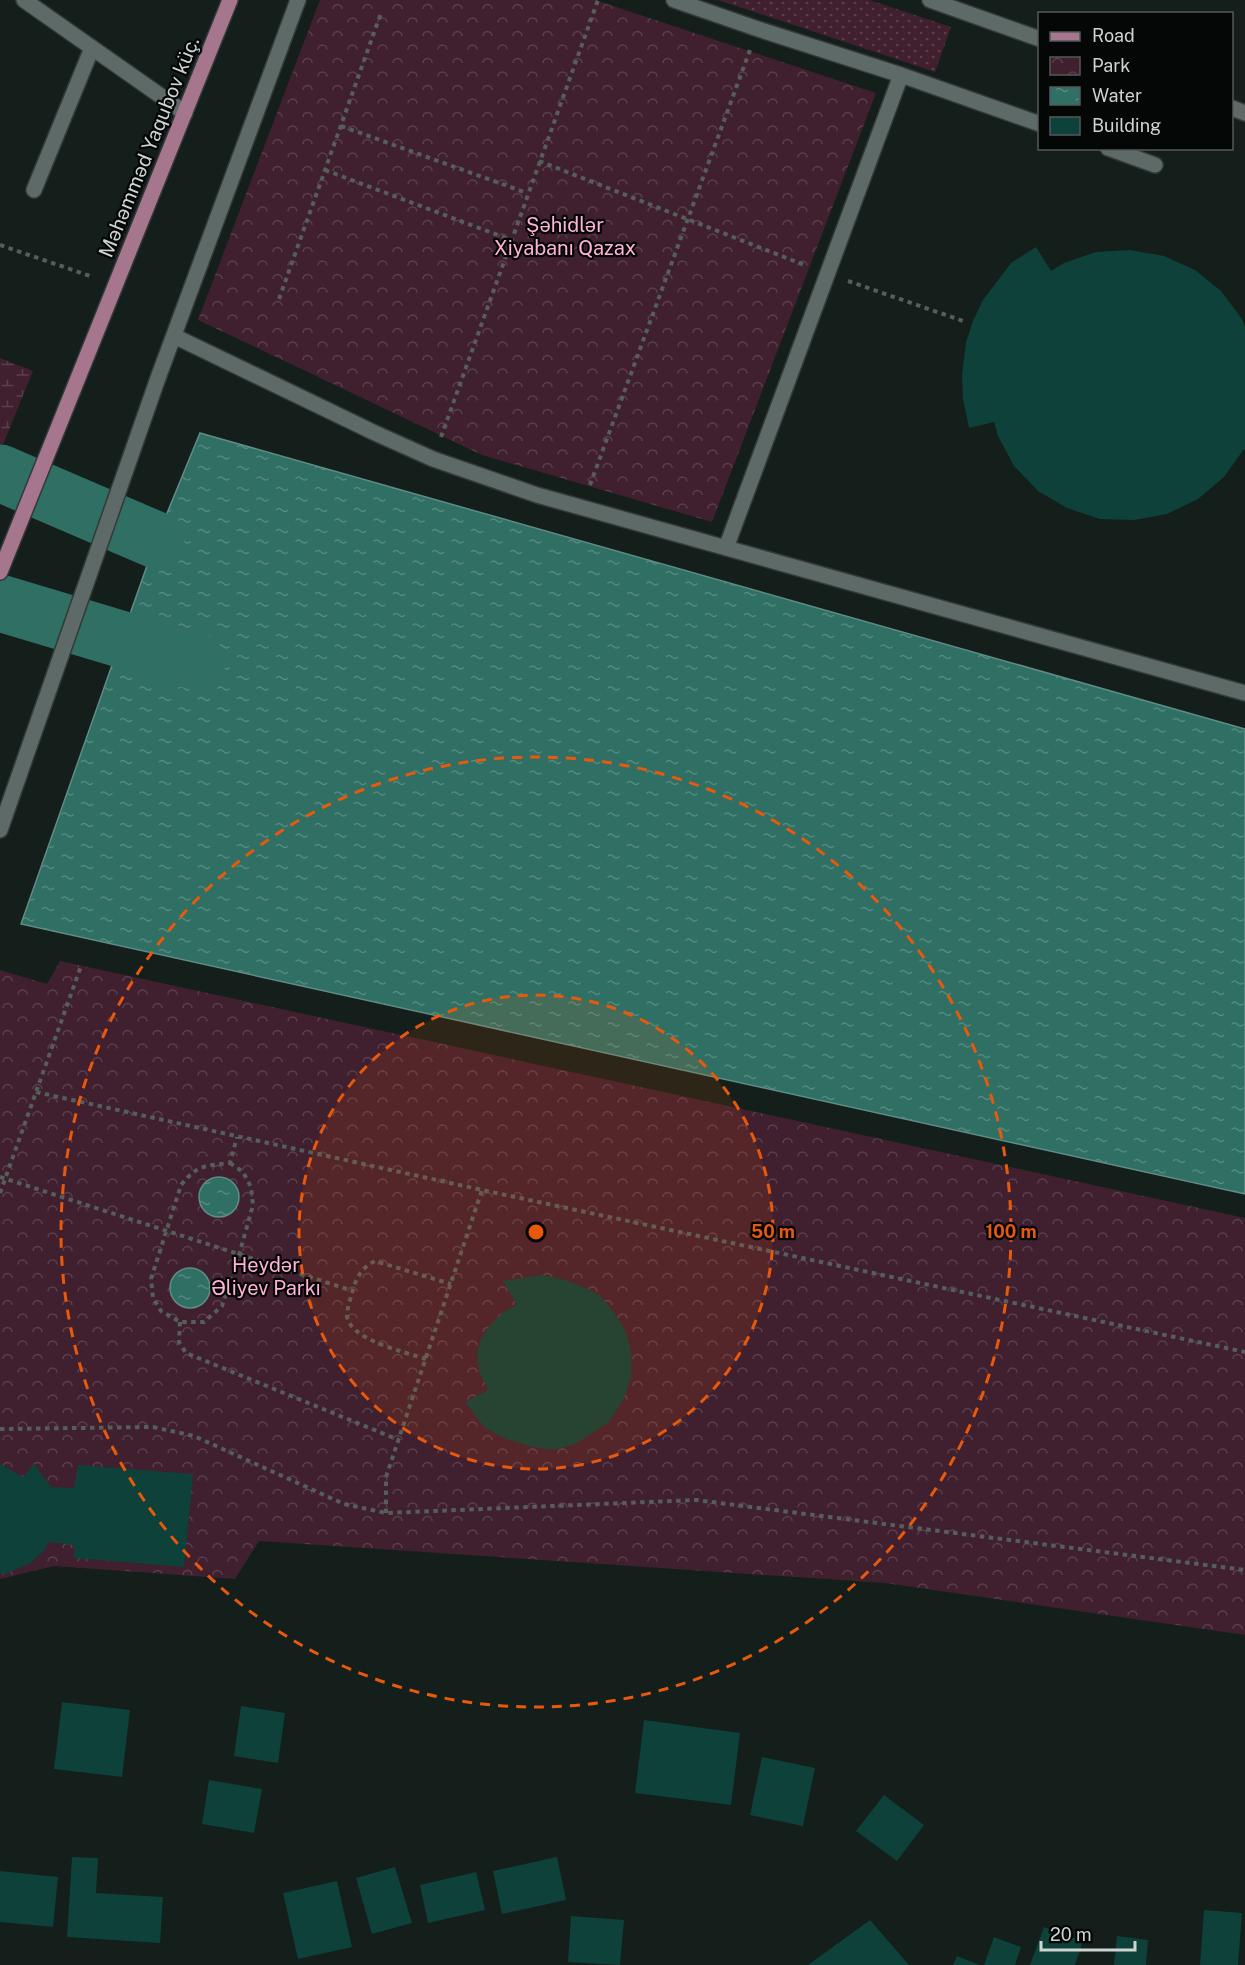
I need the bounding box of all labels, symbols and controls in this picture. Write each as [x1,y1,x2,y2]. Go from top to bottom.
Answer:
legend [1038,12,1233,150]
text: Road [1092,25,1135,46]
street label: Məhəmməd Yaqubov küç. [94,33,204,261]
text: Park [1092,55,1130,76]
text: Water [1092,85,1142,106]
text: Building [1092,115,1161,136]
park label: Şəhidlər Xiyabanı Qazax [494,213,636,260]
text: 50 m [751,1221,795,1242]
text: 100 m [985,1221,1037,1242]
centre of rings [526,1222,546,1242]
park label: Heydər Əliyev Parkı [211,1253,321,1300]
scale bar [1041,1914,1136,1952]
text: 20 m [1050,1924,1092,1945]

